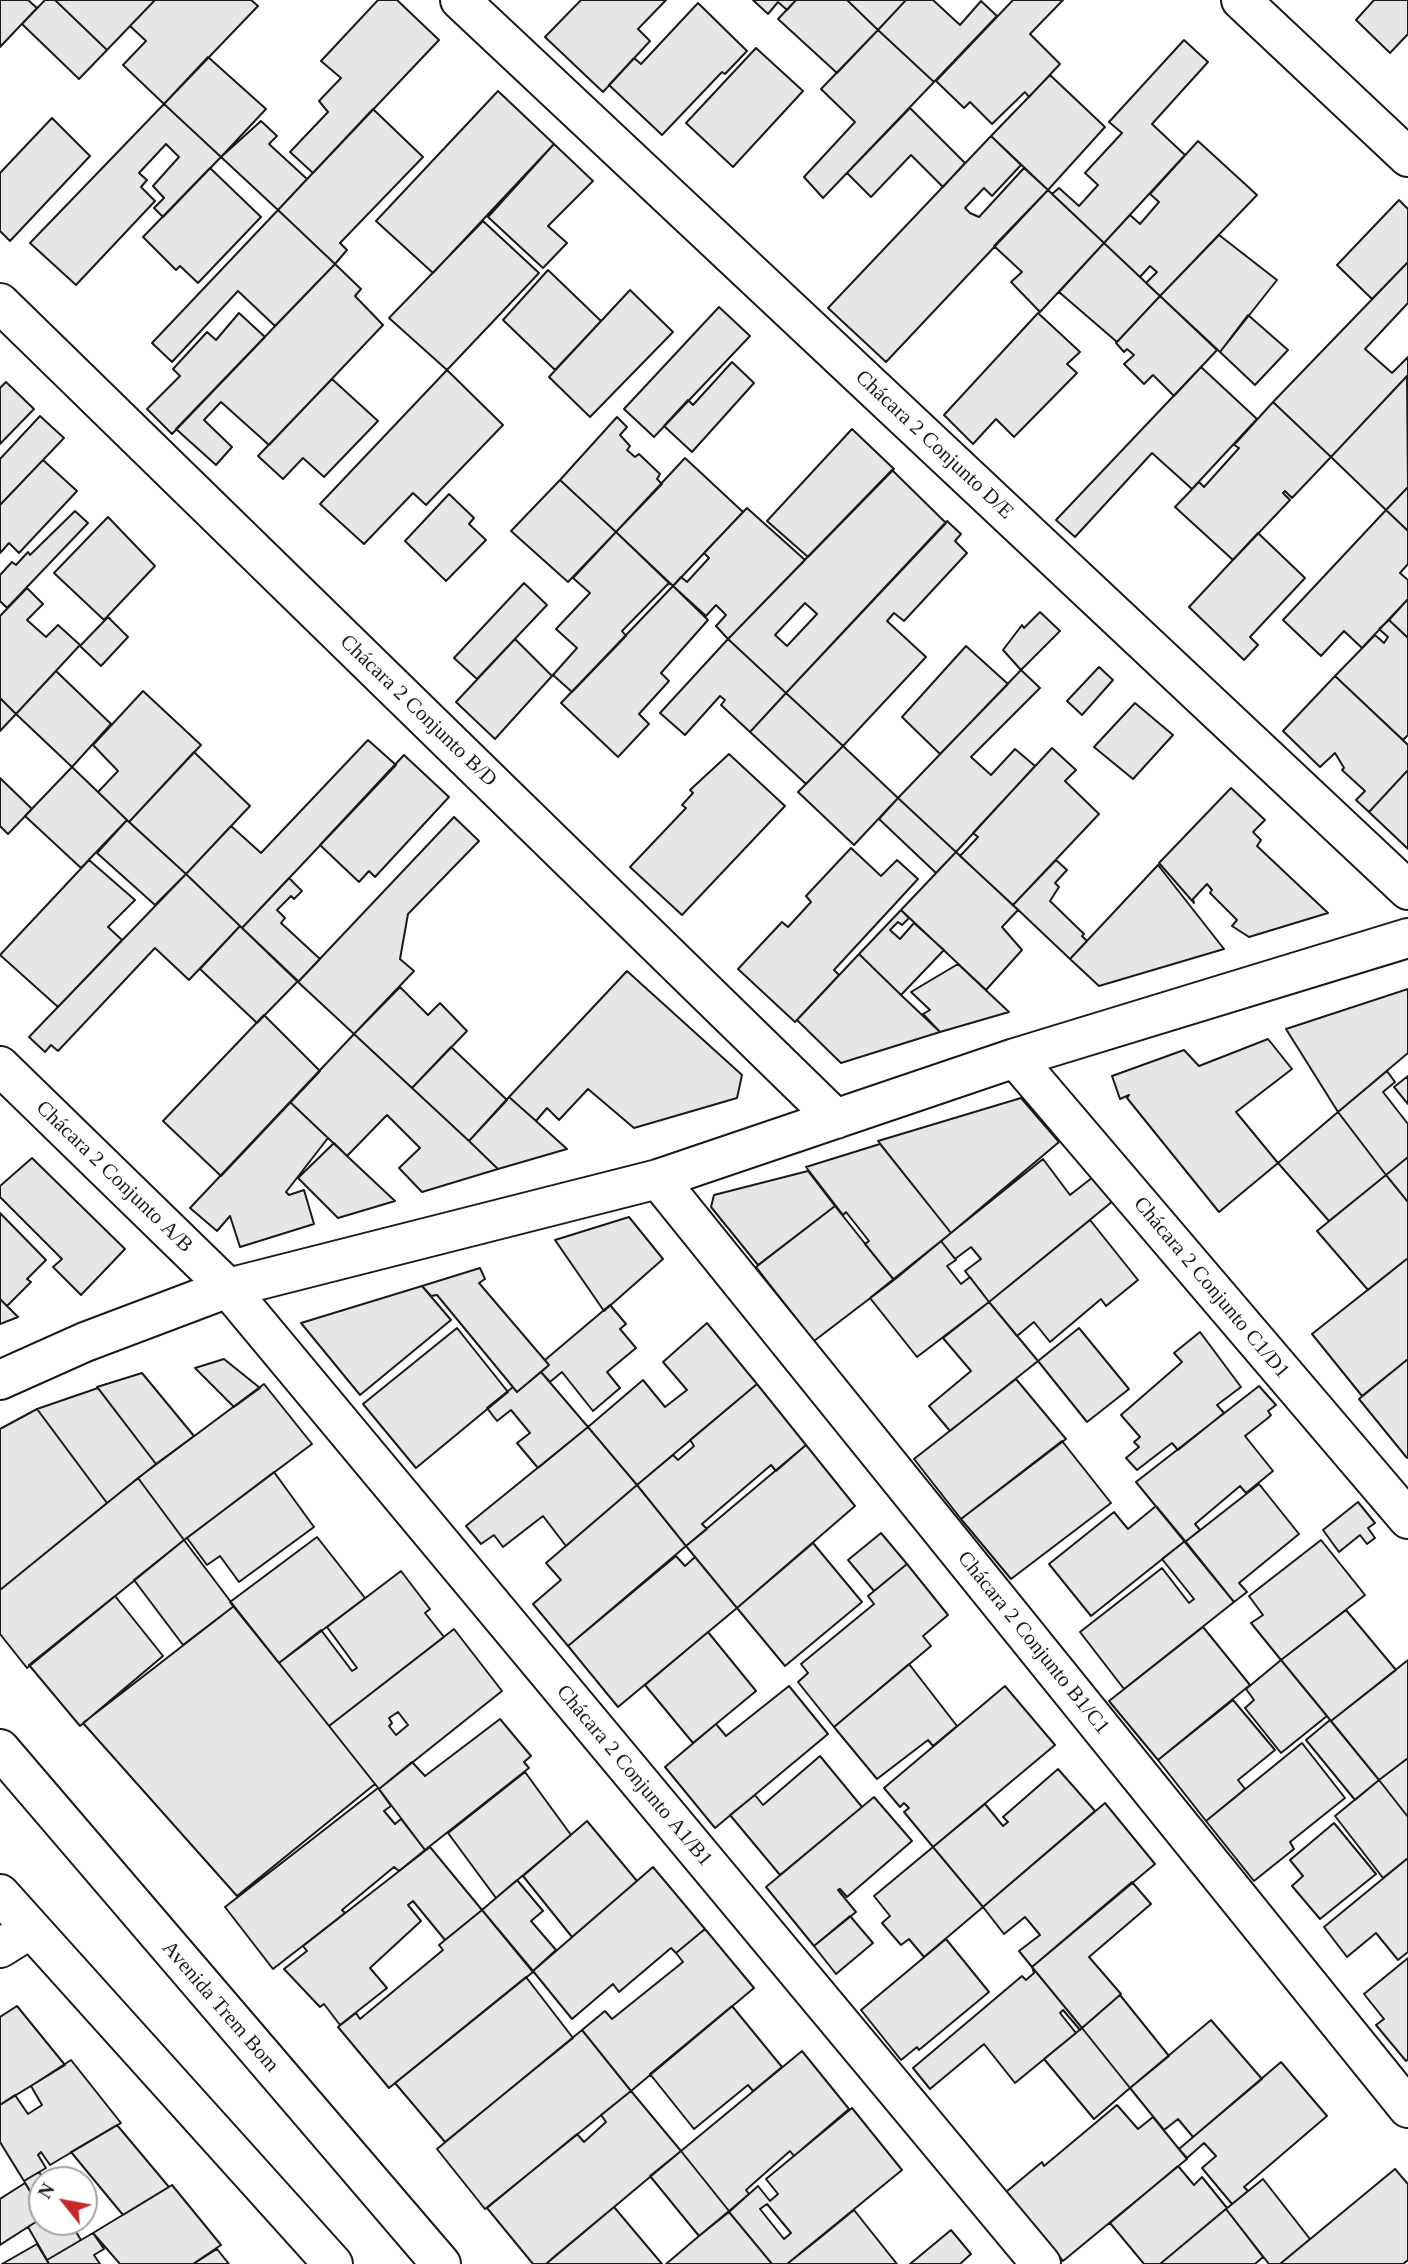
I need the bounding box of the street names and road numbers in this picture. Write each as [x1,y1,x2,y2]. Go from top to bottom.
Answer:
street label: Chácara 2 Conjunto D/E [850,365,1018,525]
street label: Chácara 2 Conjunto B/D [334,630,502,792]
street label: Chácara 2 Conjunto A/B [30,1096,198,1258]
street label: Chácara 2 Conjunto C1/D1 [1128,1192,1294,1384]
street label: Chácara 2 Conjunto B1/C1 [951,1546,1115,1740]
street label: Chácara 2 Conjunto A1/B1 [551,1680,717,1872]
street label: Avenida Trem Bom [156,1936,284,2078]

